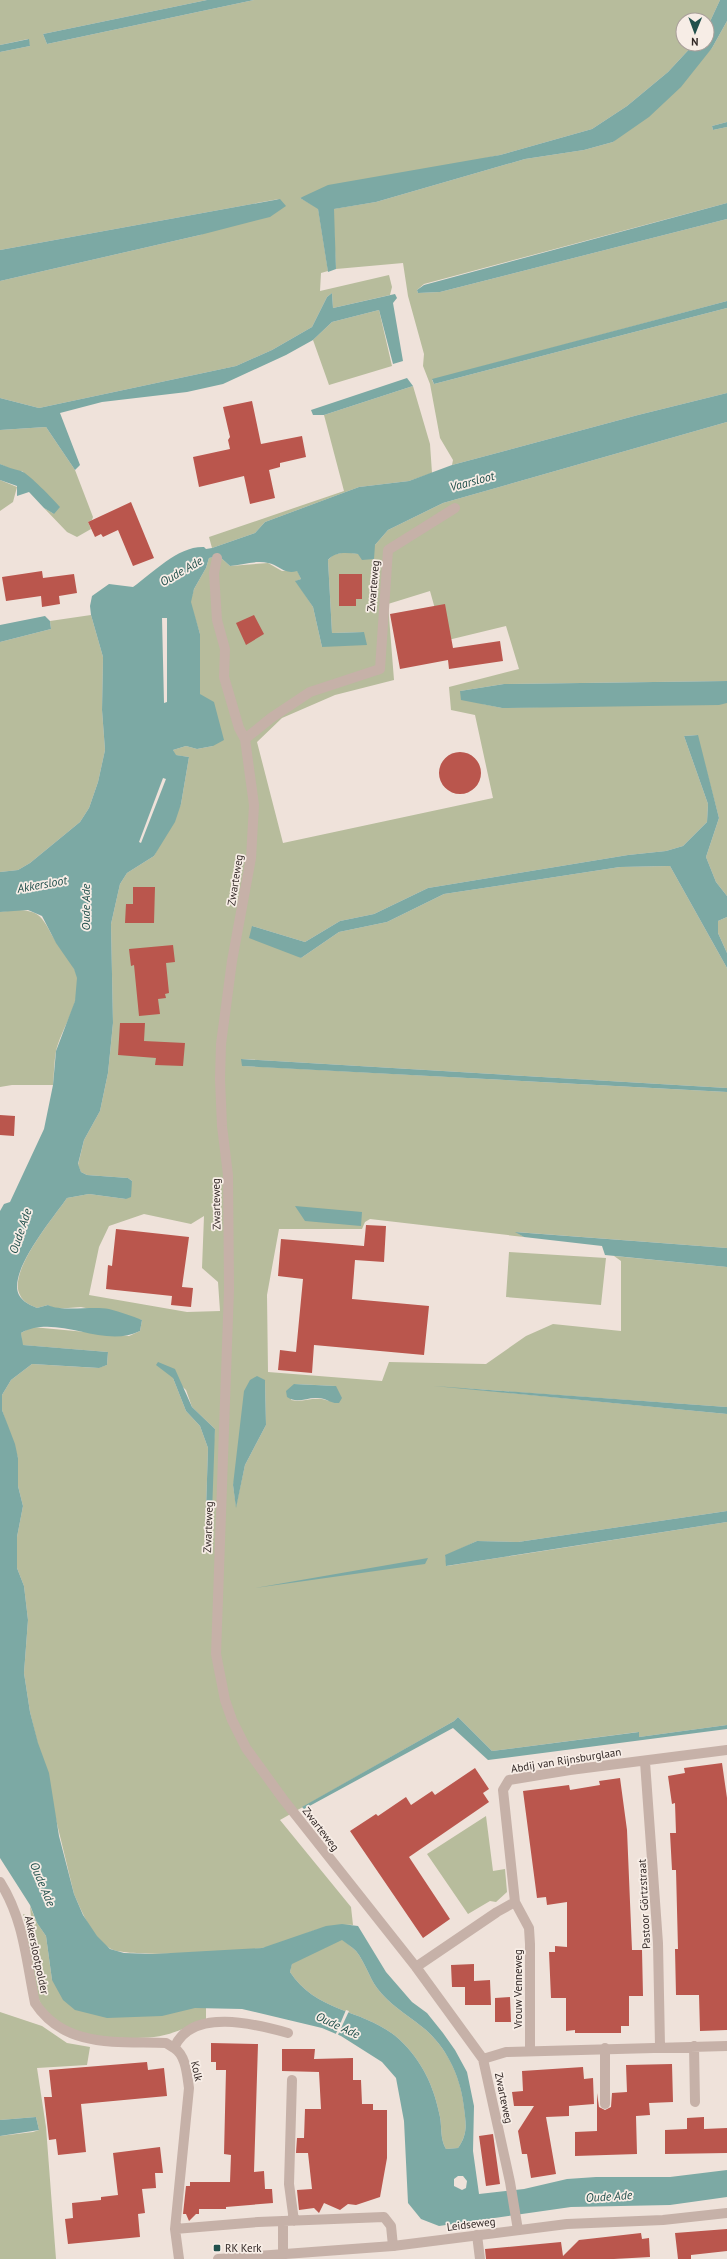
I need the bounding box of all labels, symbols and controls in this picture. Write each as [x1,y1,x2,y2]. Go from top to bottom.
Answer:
north arrow [675,12,715,52]
text: N [691,35,699,49]
water label: Vaarsloot [448,468,497,494]
water label: Oude Ade [157,553,205,589]
street label: Zwarteweg [364,560,382,612]
street label: Zwarteweg [224,853,246,907]
water label: Akkersloot [15,872,69,896]
water label: Oude Ade [78,883,93,930]
street label: Zwarteweg [209,1178,223,1230]
water label: Oude Ade [5,1206,35,1256]
street label: Zwarteweg [200,1501,216,1553]
street label: Abdij van Rijnsburglaan [510,1744,622,1776]
street label: Zwarteweg [300,1804,342,1854]
street label: Pastoor Görtzstraat [635,1858,653,1949]
water label: Oude Ade [27,1860,59,1909]
street label: Akkerslootpolder [22,1914,52,1996]
street label: Vrouw Venneweg [511,1949,525,2030]
water label: Oude Ade [314,2008,363,2042]
street label: Kolk [188,2059,206,2083]
street label: Zwarteweg [492,2071,516,2125]
water label: Oude Ade [585,2187,633,2205]
street label: Leidseweg [446,2214,496,2234]
place label: RK Kerk [225,2241,262,2255]
marker: RK Kerk [212,2243,222,2253]

